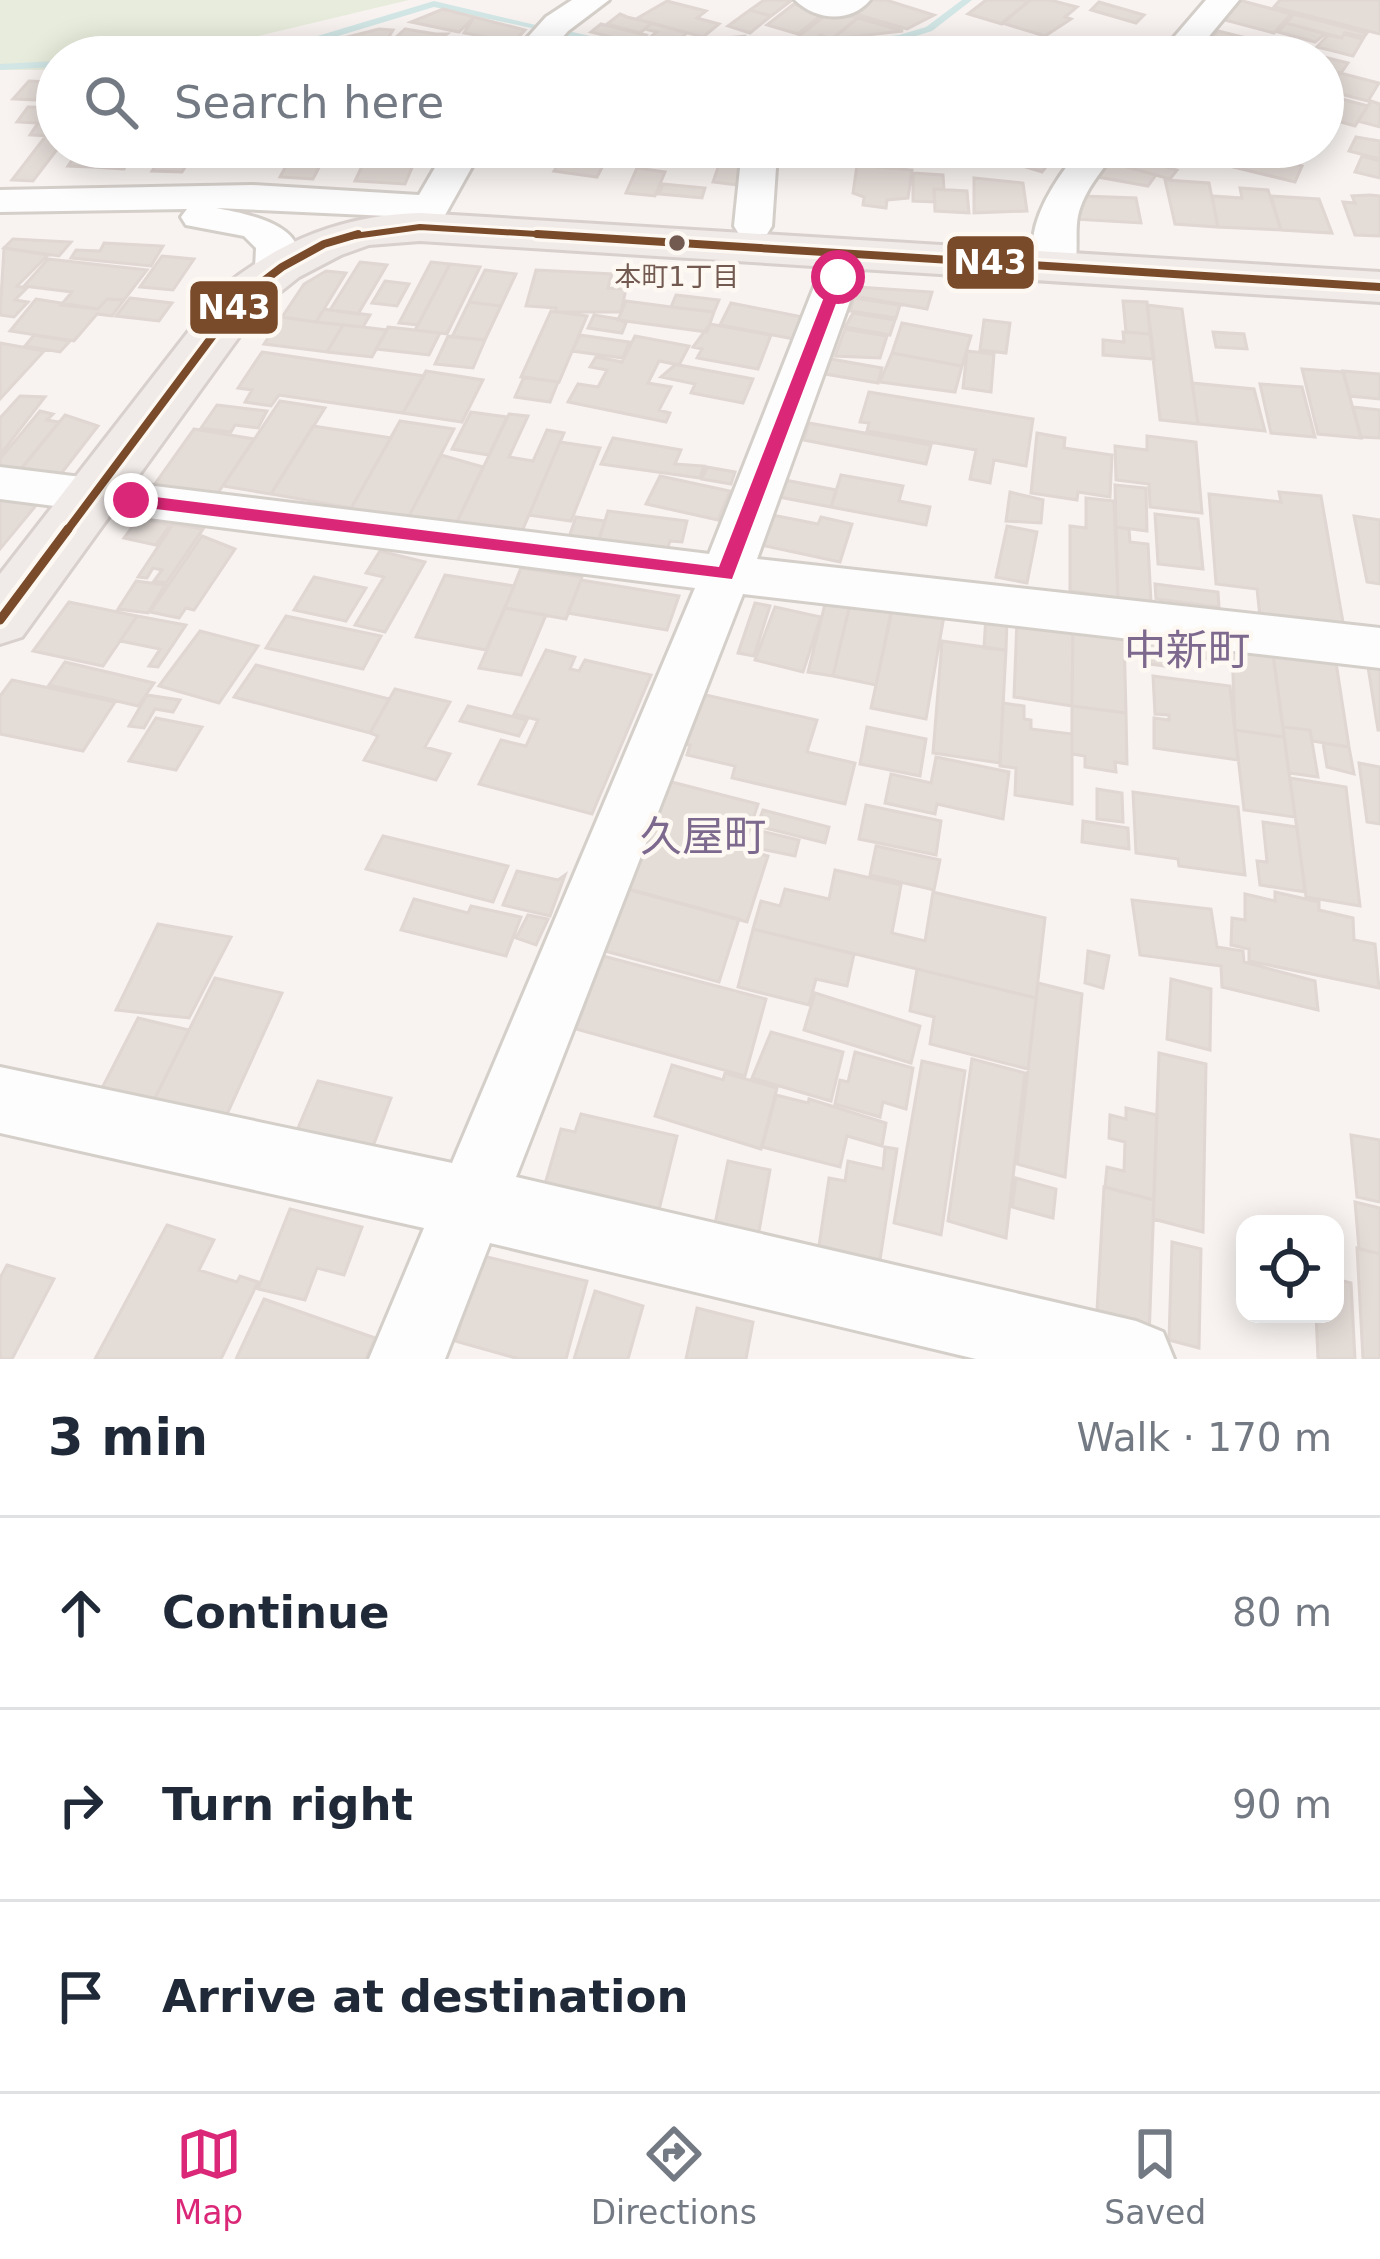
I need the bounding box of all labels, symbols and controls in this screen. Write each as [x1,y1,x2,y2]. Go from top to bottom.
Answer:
search box [36,36,1344,168]
icon: search [78,69,144,135]
text: Search here [174,76,444,129]
marker: 本町1丁目 [666,232,688,254]
line badge: N43 [945,234,1036,291]
text: N43 [953,243,1027,282]
route start [811,250,865,304]
place label: 本町1丁目 [614,261,740,292]
line badge: N43 [188,279,280,336]
text: N43 [197,288,271,327]
route end [104,473,158,527]
district label: 中新町 [1124,626,1250,675]
district label: 久屋町 [640,812,766,861]
map controls [1236,1215,1344,1323]
button: locate [1236,1215,1344,1323]
text: 3 min [48,1408,208,1467]
text: Walk · 170 m [1077,1415,1332,1460]
icon: ahead [48,1580,114,1646]
text: Continue [162,1586,390,1639]
text: 80 m [1232,1590,1332,1635]
icon: right [48,1772,114,1838]
text: Turn right [162,1778,413,1831]
text: 90 m [1232,1782,1332,1827]
icon: arrive [48,1964,114,2030]
text: Arrive at destination [162,1970,688,2023]
tab: Map [174,2121,243,2232]
tab: Directions [591,2121,757,2232]
tab: Saved [1104,2121,1206,2232]

